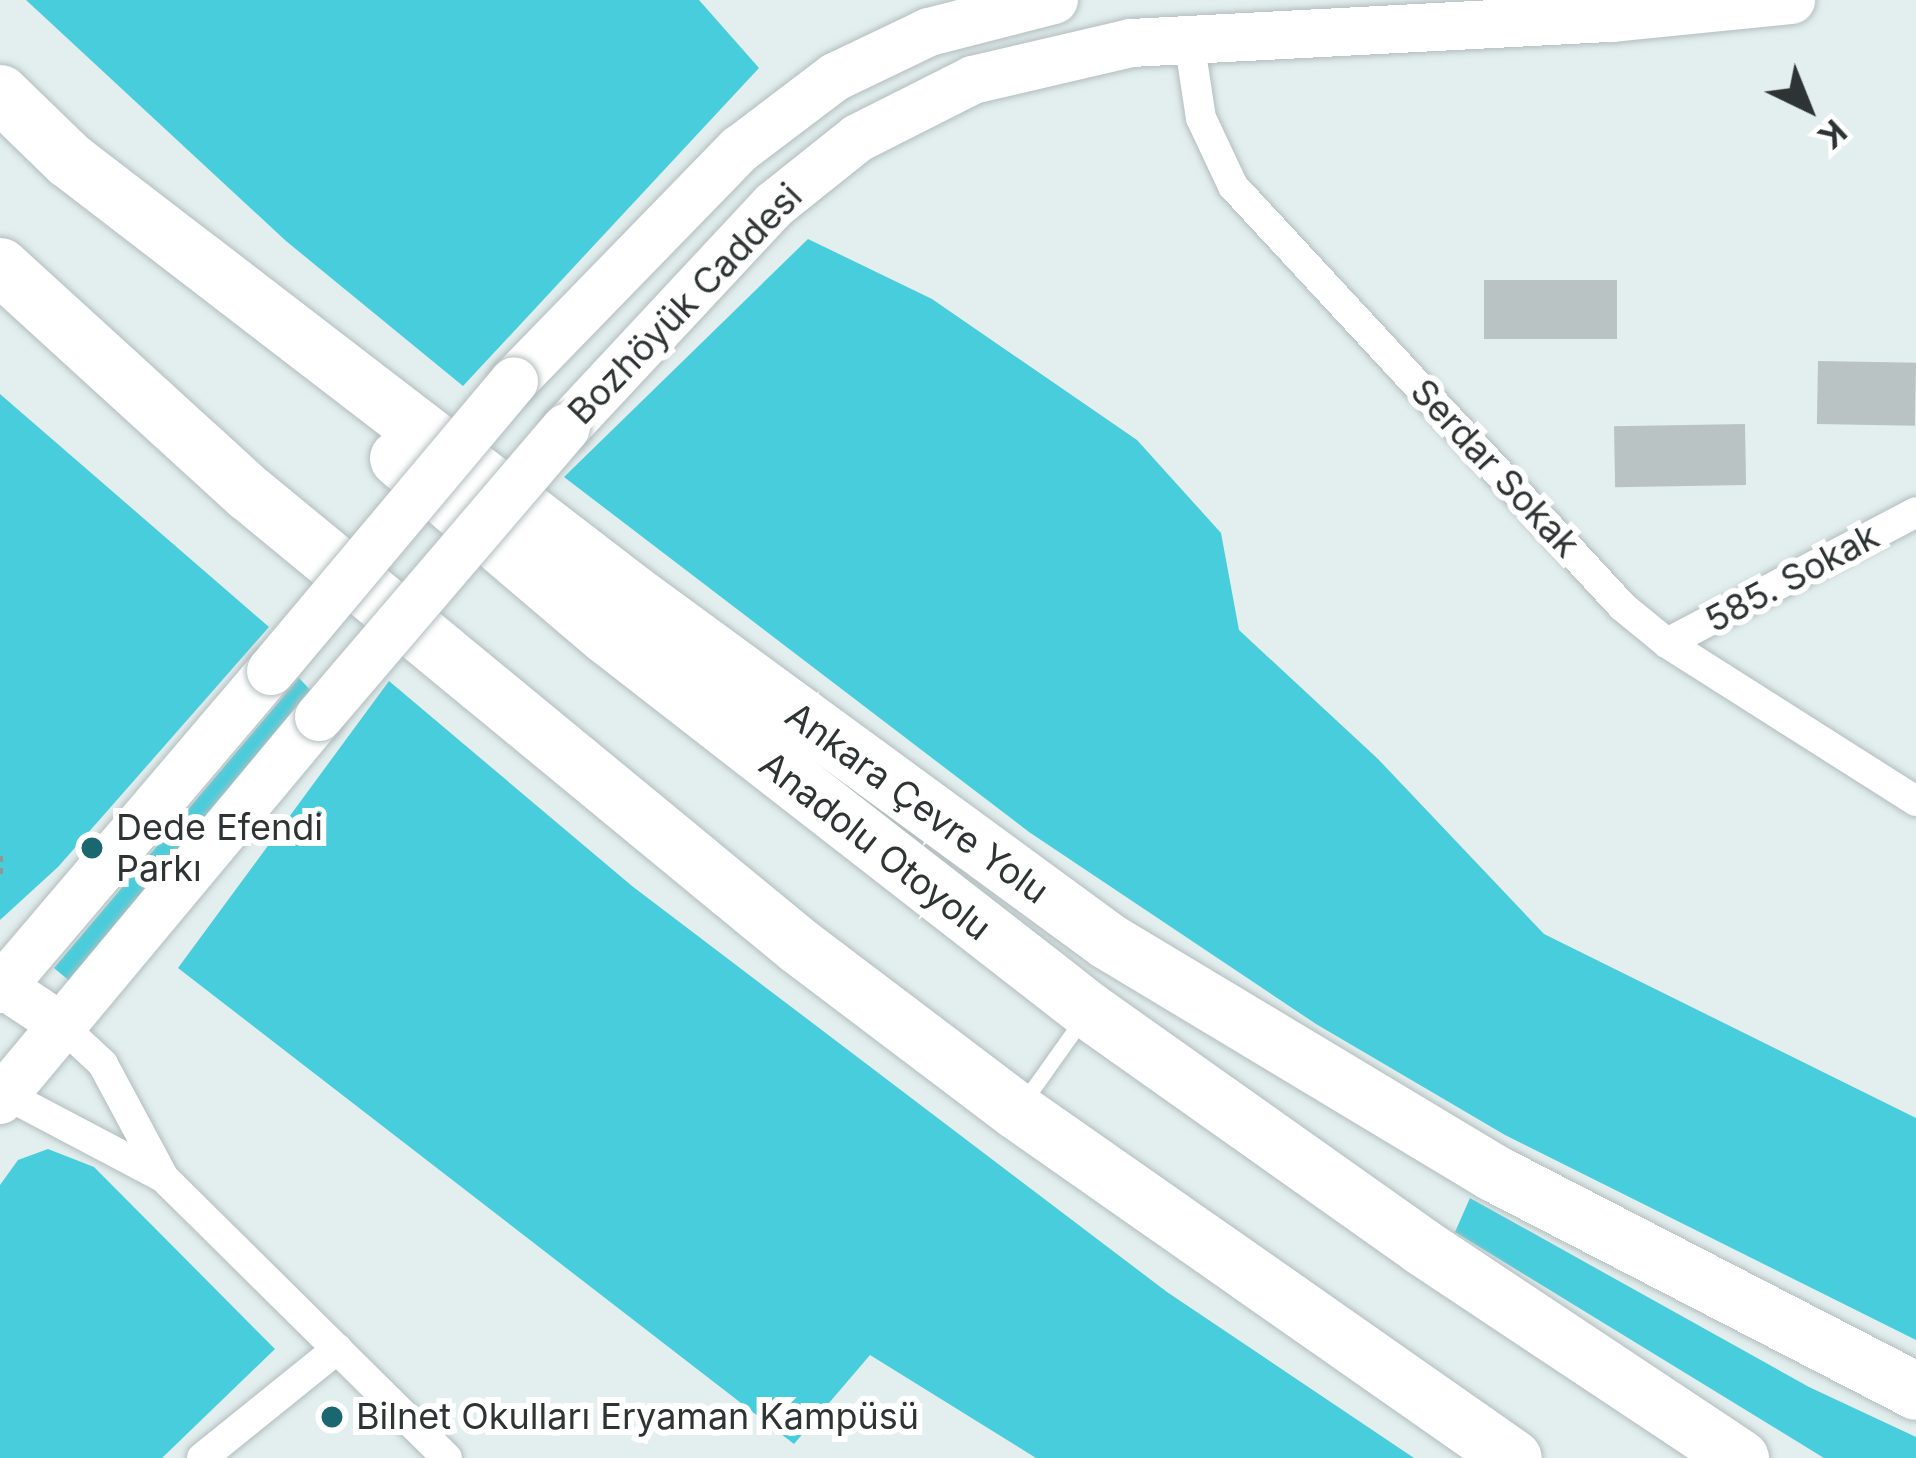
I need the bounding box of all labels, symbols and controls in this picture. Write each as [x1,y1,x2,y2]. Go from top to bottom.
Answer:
north arrow [1748,48,1868,168]
text: K [1810,112,1855,157]
street label: Bozhöyük Caddesi [559,175,811,433]
street label: Serdar Sokak [1402,370,1588,566]
street label: 585. Sokak [1698,514,1886,642]
street label: Ankara Çevre Yolu [777,693,1057,913]
street label: Anadolu Otoyolu [751,742,999,950]
place label: Dede Efendi Parkı [116,805,323,890]
marker: Dede Efendi Parkı [79,835,105,861]
place label: Bilnet Okulları Eryaman Kampüsü [356,1395,919,1439]
marker: Bilnet Okulları Eryaman Kampüsü [319,1404,345,1430]

